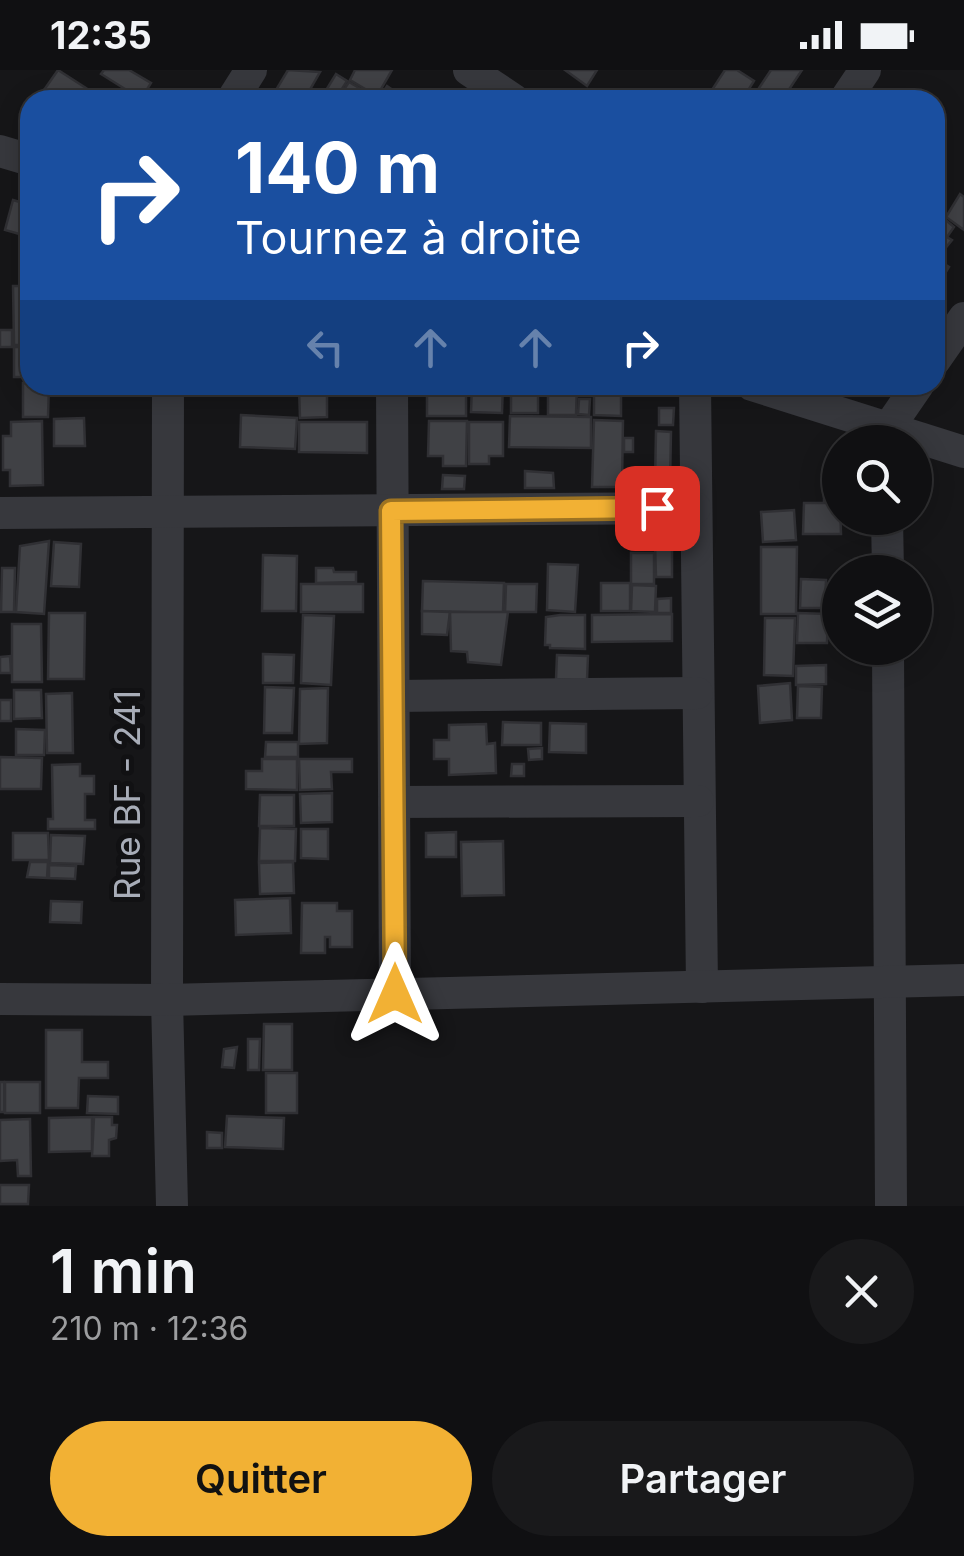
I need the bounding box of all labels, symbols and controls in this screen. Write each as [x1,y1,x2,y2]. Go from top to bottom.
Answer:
text: 12:35 [50,12,152,58]
text: 140 m [235,125,440,210]
icon: right [70,130,200,260]
text: Tournez à droite [235,210,582,265]
icon: left [298,320,353,375]
icon: ahead [403,320,458,375]
icon: ahead [508,320,563,375]
icon: right [613,320,668,375]
map controls [822,425,932,665]
button: search [822,425,932,535]
pin [615,466,700,551]
icon: arrive [630,481,685,536]
button: layers [822,555,932,665]
street label: Rue BF - 241 [106,690,148,900]
position arrow [343,942,447,1046]
text: 1 min [50,1235,197,1307]
button: close [809,1239,914,1344]
text: 210 m · 12:36 [50,1309,248,1348]
button: Quitter [50,1421,472,1536]
button: Partager [492,1421,914,1536]

